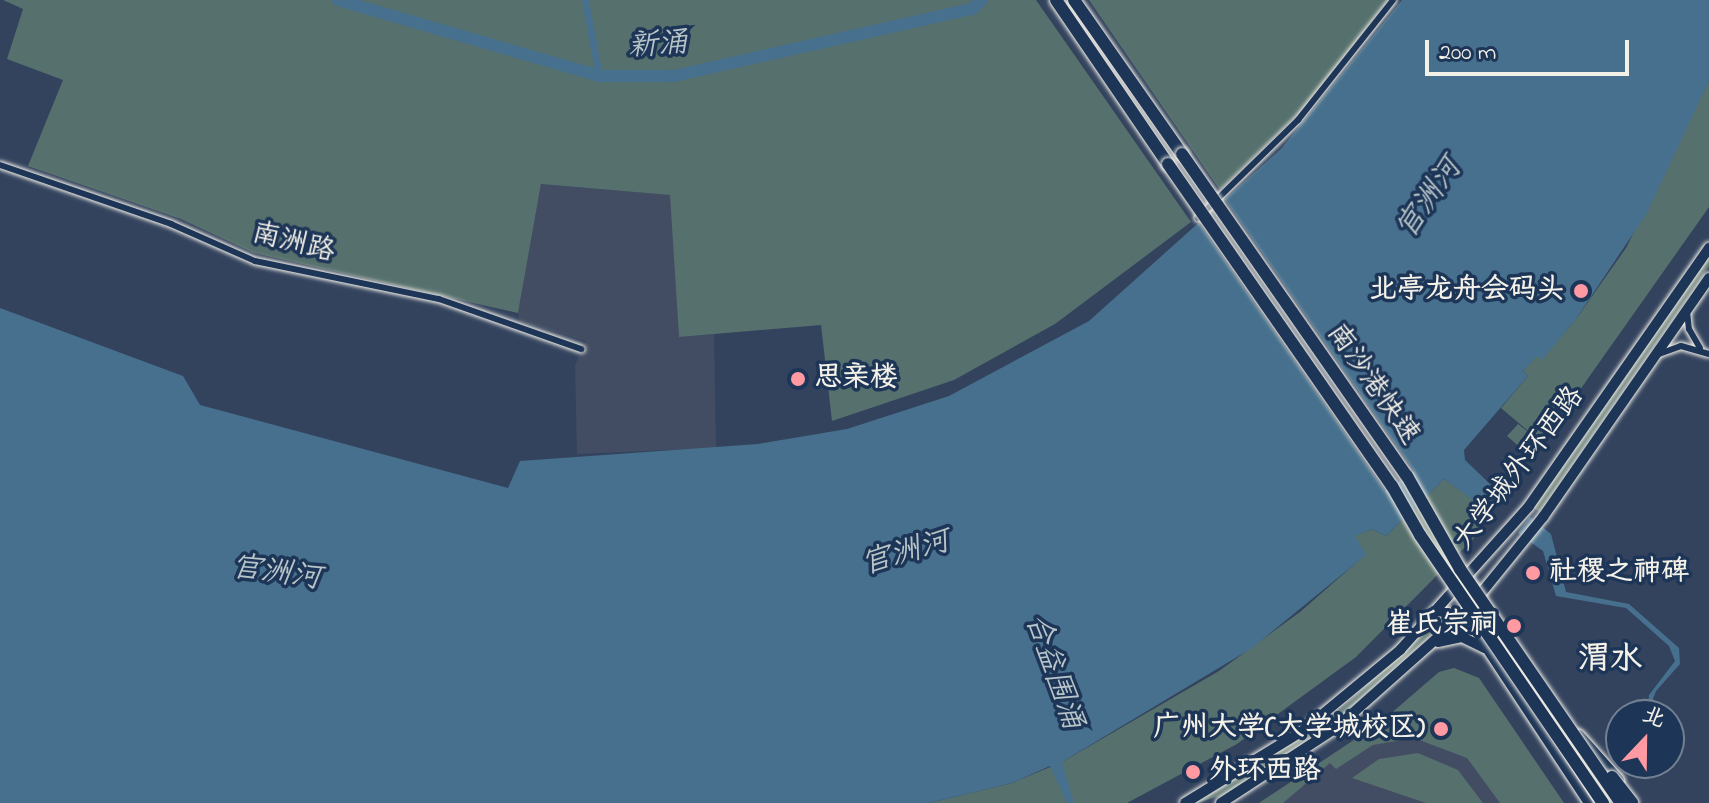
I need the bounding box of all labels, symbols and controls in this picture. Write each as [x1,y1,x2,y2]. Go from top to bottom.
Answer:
scale bar [1429,24,1633,74]
water label: 新涌 [627,26,689,66]
text: 200 m [1439,36,1496,71]
water label: 官洲河 [1389,152,1471,246]
street label: 南洲路 [248,218,338,270]
place label: 北亭龙舟会码头 [1369,274,1565,308]
marker: 北亭龙舟会码头 [1572,282,1590,300]
street label: 南沙港快速 [1318,318,1426,452]
place label: 思亲楼 [814,362,898,396]
marker: 思亲楼 [789,370,807,388]
street label: 大学城外环西路 [1448,381,1592,557]
water label: 官洲河 [858,524,954,584]
water label: 官洲河 [229,550,323,598]
place label: 社稷之神碑 [1549,556,1689,590]
marker: 社稷之神碑 [1524,564,1542,582]
water label: 合益围涌 [1016,609,1090,735]
place label: 崔氏宗祠 [1386,609,1498,643]
marker: 崔氏宗祠 [1505,617,1523,635]
district label: 渭水 [1578,642,1642,680]
north arrow [1605,699,1685,779]
text: 北 [1637,700,1669,738]
place label: 广州大学(大学城校区) [1153,712,1425,746]
marker: 广州大学(大学城校区) [1432,720,1450,738]
place label: 外环西路 [1209,755,1321,789]
marker: 外环西路 [1184,763,1202,781]

